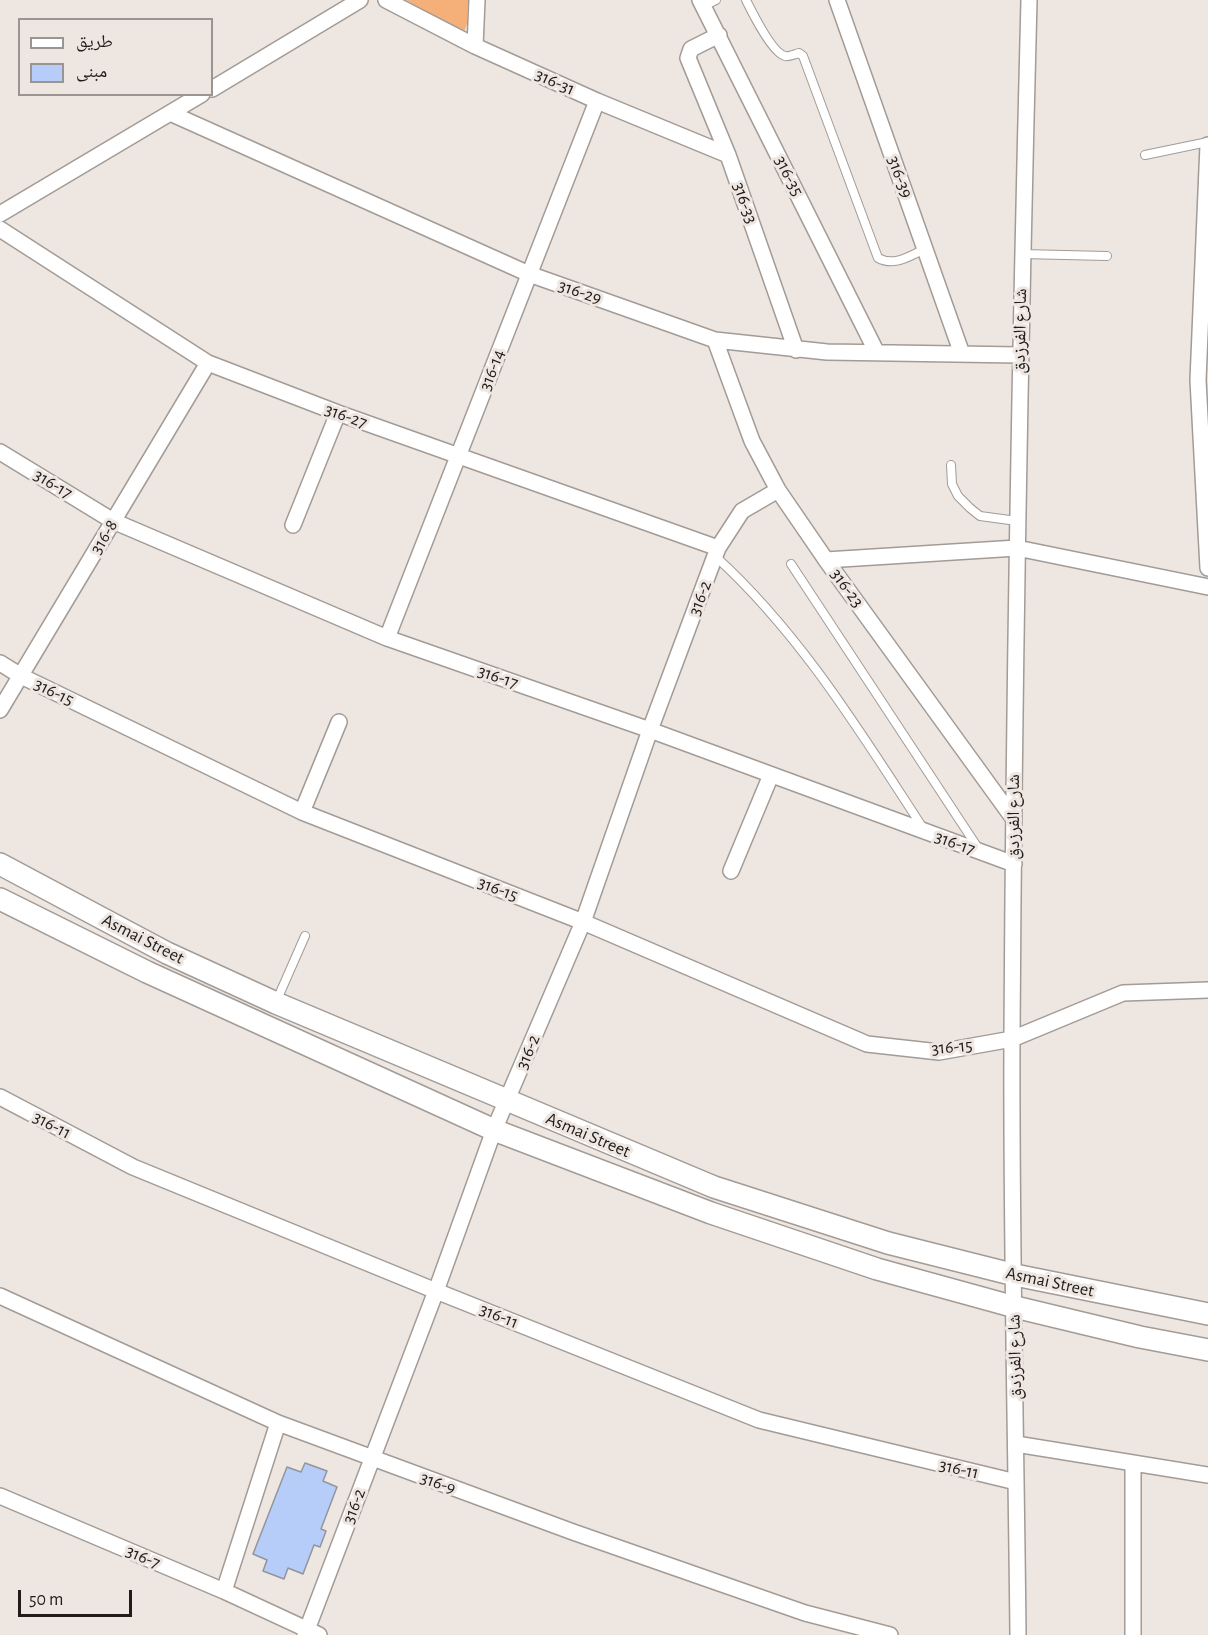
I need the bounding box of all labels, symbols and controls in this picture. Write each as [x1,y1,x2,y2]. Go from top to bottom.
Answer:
legend [18,18,213,96]
text: طريق [76,33,113,51]
text: مبنى [76,63,107,81]
street label: 316-31 [532,64,578,100]
street label: 316-35 [770,152,808,200]
street label: 316-39 [882,153,918,201]
street label: 316-33 [728,179,762,227]
street label: 316-29 [556,275,604,309]
street label: شارع الفرزدق [1008,288,1032,374]
street label: 316-14 [474,346,510,394]
street label: 316-27 [322,398,370,434]
street label: 316-17 [30,464,76,504]
street label: 316-8 [85,516,123,558]
street label: 316-23 [826,564,868,612]
street label: 316-2 [684,577,716,619]
street label: 316-17 [475,660,521,694]
street label: 316-15 [31,673,77,711]
street label: شارع الفرزدق [1003,774,1025,860]
street label: 316-17 [932,826,978,860]
street label: 316-15 [475,872,521,906]
street label: Asmai Street [98,909,188,969]
street label: 316-2 [511,1031,545,1073]
street label: 316-15 [930,1034,974,1060]
street label: 316-11 [29,1106,75,1144]
street label: Asmai Street [543,1108,633,1162]
street label: Asmai Street [1004,1262,1096,1302]
street label: 316-11 [476,1298,522,1334]
street label: شارع الفرزدق [1003,1314,1027,1400]
street label: 316-11 [937,1454,981,1484]
street label: 316-9 [417,1467,459,1499]
street label: 316-2 [338,1485,370,1527]
street label: 316-7 [123,1540,163,1574]
scale bar [21,1578,135,1616]
text: 50 m [29,1591,63,1609]

